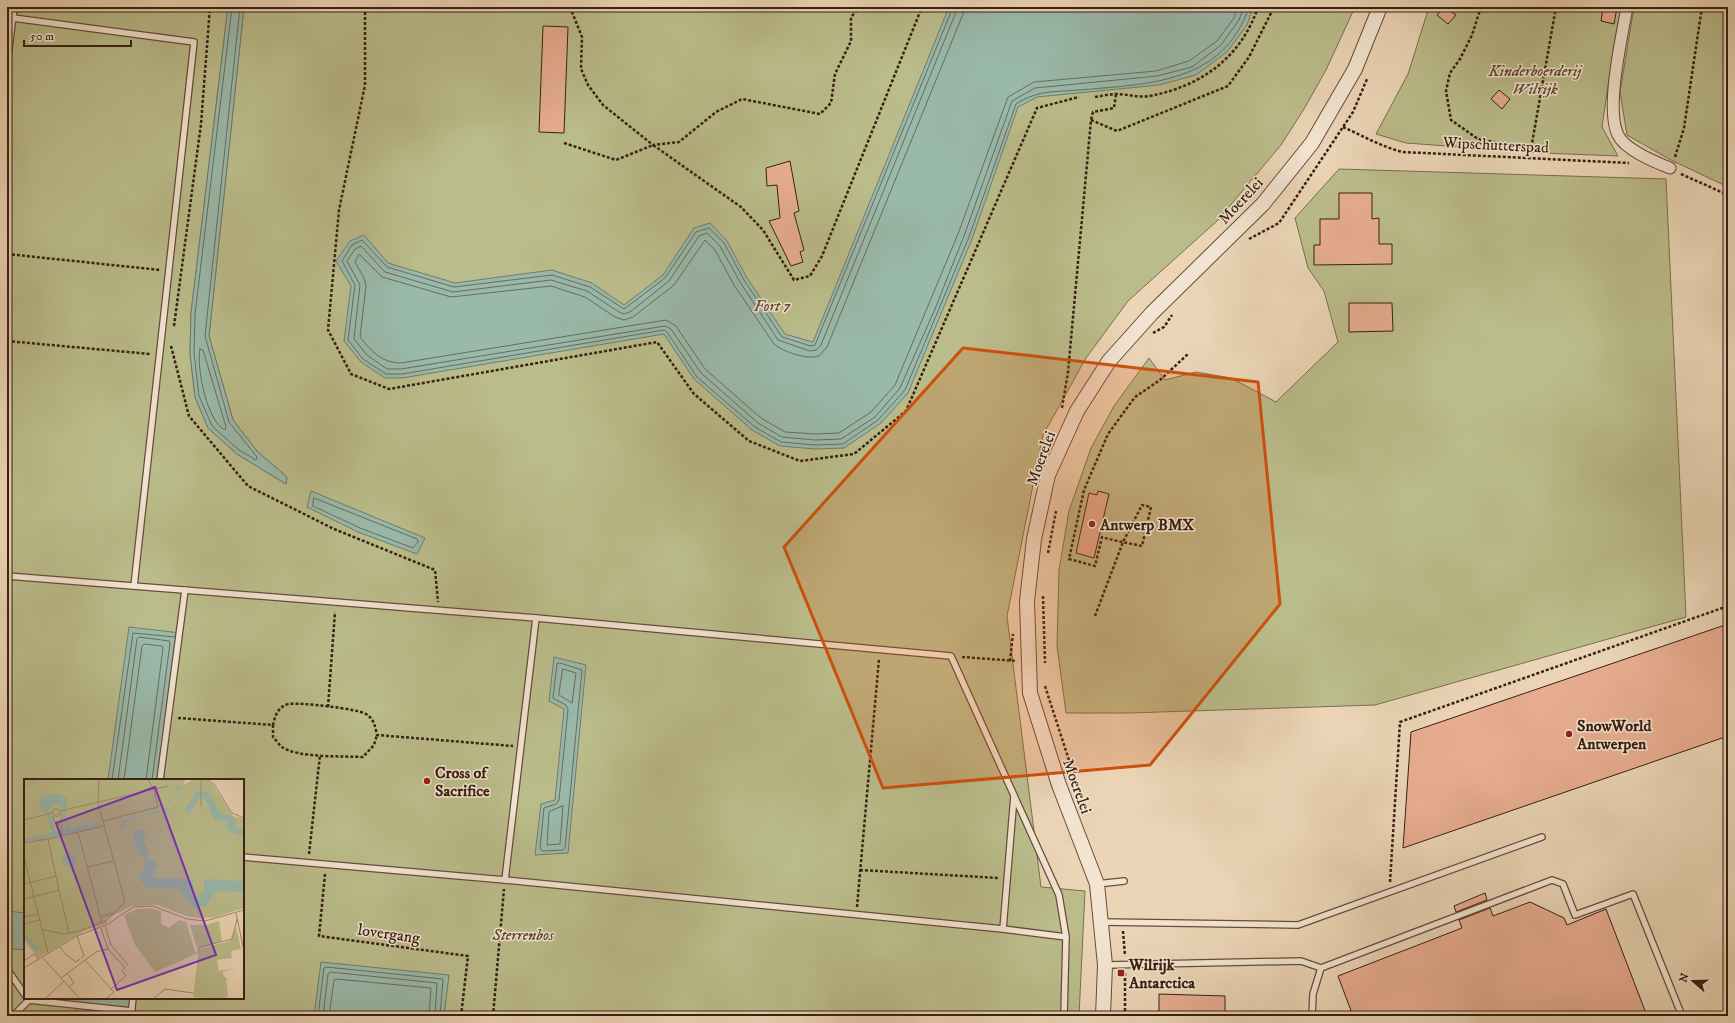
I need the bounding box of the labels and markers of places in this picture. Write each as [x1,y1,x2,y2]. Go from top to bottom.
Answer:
place label: Antwerp BMX [1099,515,1195,535]
marker: Antwerp BMX [1087,519,1097,529]
place label: SnowWorld Antwerpen [1576,716,1653,754]
marker: SnowWorld Antwerpen [1564,729,1574,739]
place label: Cross of Sacrifice [435,763,490,801]
marker: Cross of Sacrifice [422,776,432,786]
place label: Wilrijk Antarctica [1128,955,1196,993]
marker: Wilrijk Antarctica [1116,968,1126,978]

